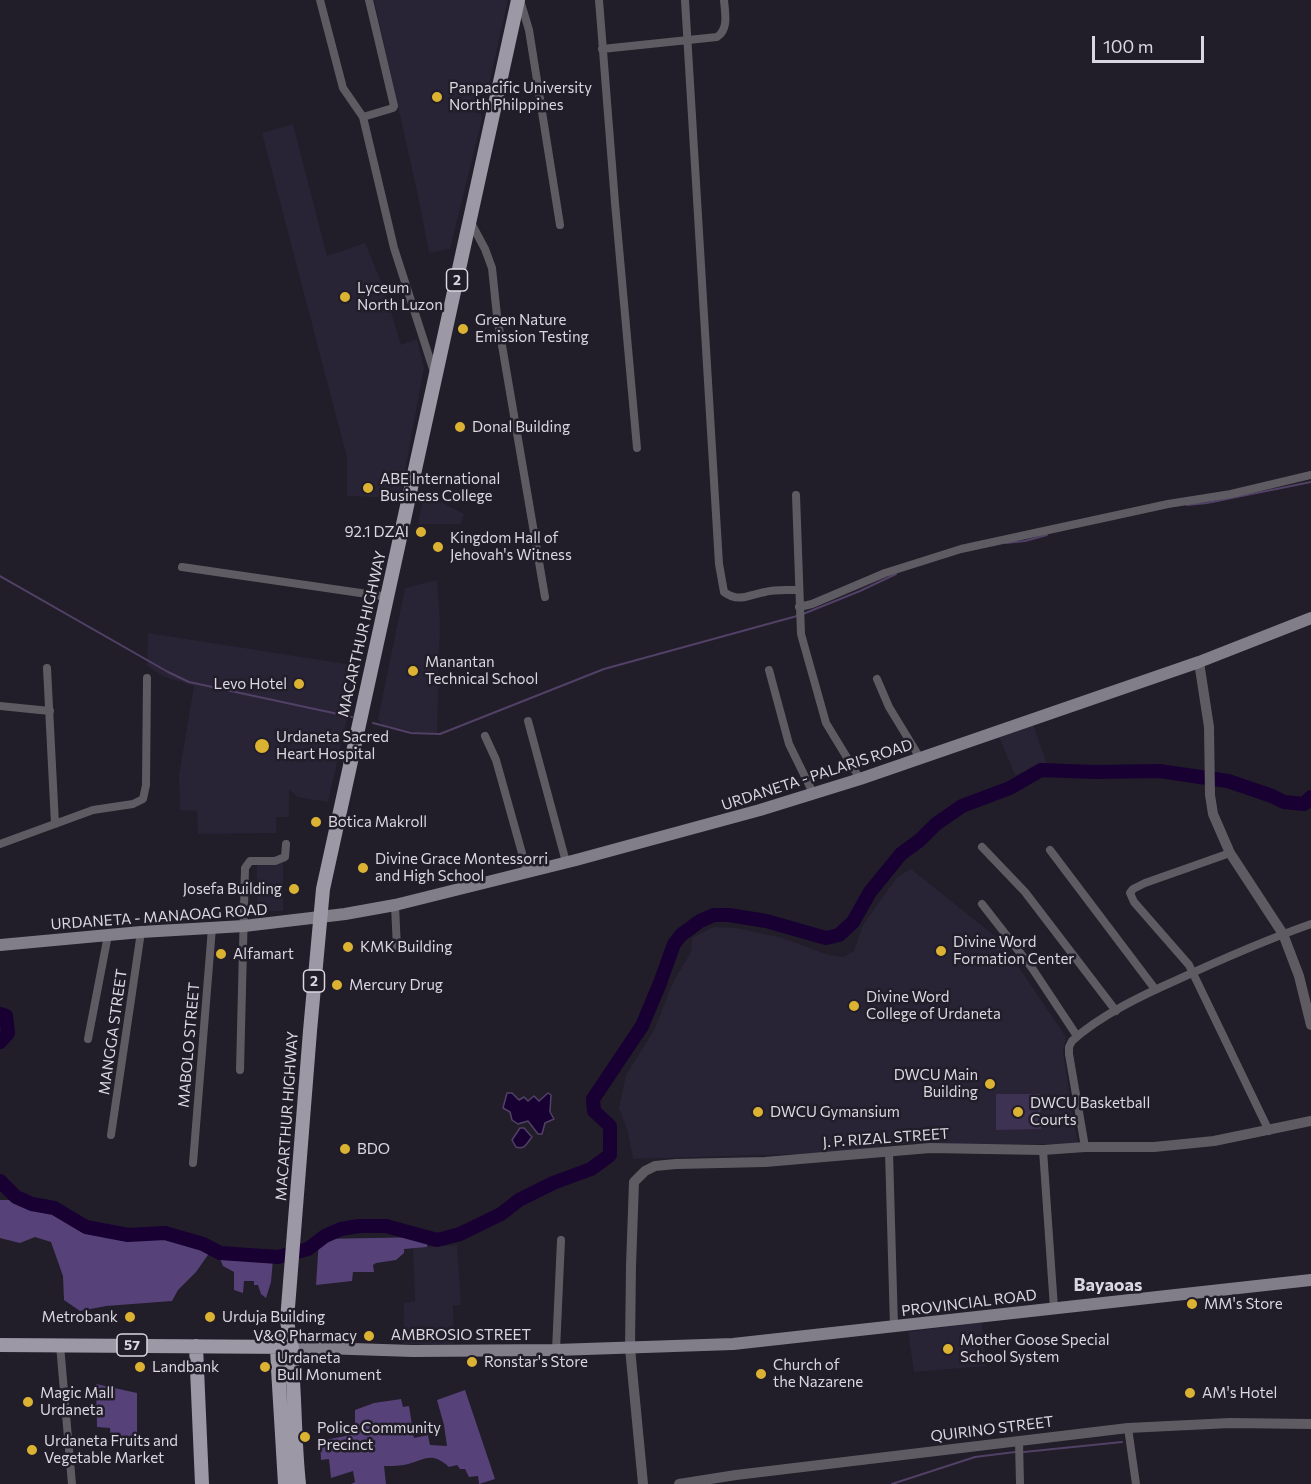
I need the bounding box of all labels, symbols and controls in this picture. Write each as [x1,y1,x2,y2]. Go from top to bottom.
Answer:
scale bar [1095,24,1208,62]
text: 100 m [1103,35,1153,57]
place label: Panpacific University North Philppines [449,79,592,114]
marker: Panpacific University North Philppines [430,90,444,104]
road number: 2 [446,269,468,291]
place label: Lyceum North Luzon [357,279,443,314]
marker: Lyceum North Luzon [338,290,352,304]
place label: Green Nature Emission Testing [475,311,589,346]
marker: Green Nature Emission Testing [456,322,470,336]
place label: Donal Building [472,418,570,436]
marker: Donal Building [453,420,467,434]
place label: ABE International Business College [380,470,500,505]
marker: ABE International Business College [361,481,375,495]
place label: 92.1 DZAI [345,523,409,541]
marker: 92.1 DZAI [414,525,428,539]
place label: Kingdom Hall of Jehovah's Witness [450,529,572,564]
marker: Kingdom Hall of Jehovah's Witness [431,540,445,554]
street label: MACARTHUR HIGHWAY [334,549,390,719]
place label: Manantan Technical School [425,653,538,688]
marker: Manantan Technical School [406,664,420,678]
place label: Levo Hotel [214,675,287,693]
marker: Levo Hotel [292,677,306,691]
place label: Urdaneta Sacred Heart Hospital [276,728,389,763]
street label: URDANETA - PALARIS ROAD [719,736,915,814]
marker: Urdaneta Sacred Heart Hospital [253,737,271,755]
place label: Botica Makroll [328,813,427,831]
marker: Botica Makroll [309,815,323,829]
place label: Divine Grace Montessorri and High School [375,850,548,885]
marker: Divine Grace Montessorri and High School [356,861,370,875]
place label: Josefa Building [183,880,282,898]
marker: Josefa Building [287,882,301,896]
street label: URDANETA - MANAOAG ROAD [50,900,268,934]
place label: Divine Word Formation Center [953,933,1074,968]
place label: KMK Building [360,938,452,956]
marker: KMK Building [341,940,355,954]
marker: Divine Word Formation Center [934,944,948,958]
place label: Alfamart [233,945,294,963]
marker: Alfamart [214,947,228,961]
street label: MANGGA STREET [95,968,131,1096]
road number: 2 [304,970,324,992]
place label: Mercury Drug [349,976,443,994]
marker: Mercury Drug [330,978,344,992]
street label: MABOLO STREET [175,982,203,1108]
place label: Divine Word College of Urdaneta [866,988,1001,1023]
marker: Divine Word College of Urdaneta [847,999,861,1013]
street label: MACARTHUR HIGHWAY [272,1031,302,1201]
place label: DWCU Main Building [894,1066,978,1101]
marker: DWCU Main Building [983,1077,997,1091]
place label: DWCU Basketball Courts [1030,1094,1150,1129]
place label: DWCU Gymansium [770,1103,900,1121]
marker: DWCU Gymansium [751,1105,765,1119]
marker: DWCU Basketball Courts [1011,1105,1025,1119]
street label: J. P. RIZAL STREET [822,1125,950,1151]
place label: BDO [357,1140,390,1158]
marker: BDO [338,1142,352,1156]
district label: Bayaoas [1074,1274,1142,1296]
street label: PROVINCIAL ROAD [900,1286,1038,1320]
place label: MM's Store [1204,1295,1283,1313]
marker: MM's Store [1185,1297,1199,1311]
place label: Metrobank [42,1308,118,1326]
place label: Urduja Building [222,1308,325,1326]
marker: Metrobank [123,1310,137,1324]
marker: Urduja Building [203,1310,217,1324]
street label: AMBROSIO STREET [391,1326,531,1344]
place label: V&Q Pharmacy [253,1327,357,1345]
marker: V&Q Pharmacy [362,1329,376,1343]
place label: Mother Goose Special School System [960,1331,1110,1366]
road number: 57 [117,1334,147,1356]
marker: Mother Goose Special School System [941,1342,955,1356]
place label: Urdaneta Bull Monument [277,1349,382,1384]
place label: Ronstar's Store [484,1353,588,1371]
marker: Ronstar's Store [465,1355,479,1369]
place label: Church of the Nazarene [773,1356,863,1391]
place label: Landbank [152,1358,219,1376]
marker: Landbank [133,1360,147,1374]
marker: Urdaneta Bull Monument [258,1360,272,1374]
marker: Church of the Nazarene [754,1367,768,1381]
place label: Magic Mall Urdaneta [40,1384,114,1419]
place label: AM's Hotel [1202,1384,1277,1402]
marker: AM's Hotel [1183,1386,1197,1400]
marker: Magic Mall Urdaneta [21,1395,35,1409]
street label: QUIRINO STREET [929,1413,1055,1445]
place label: Police Community Precinct [317,1419,441,1454]
marker: Police Community Precinct [298,1430,312,1444]
place label: Urdaneta Fruits and Vegetable Market [44,1432,178,1467]
marker: Urdaneta Fruits and Vegetable Market [25,1443,39,1457]

